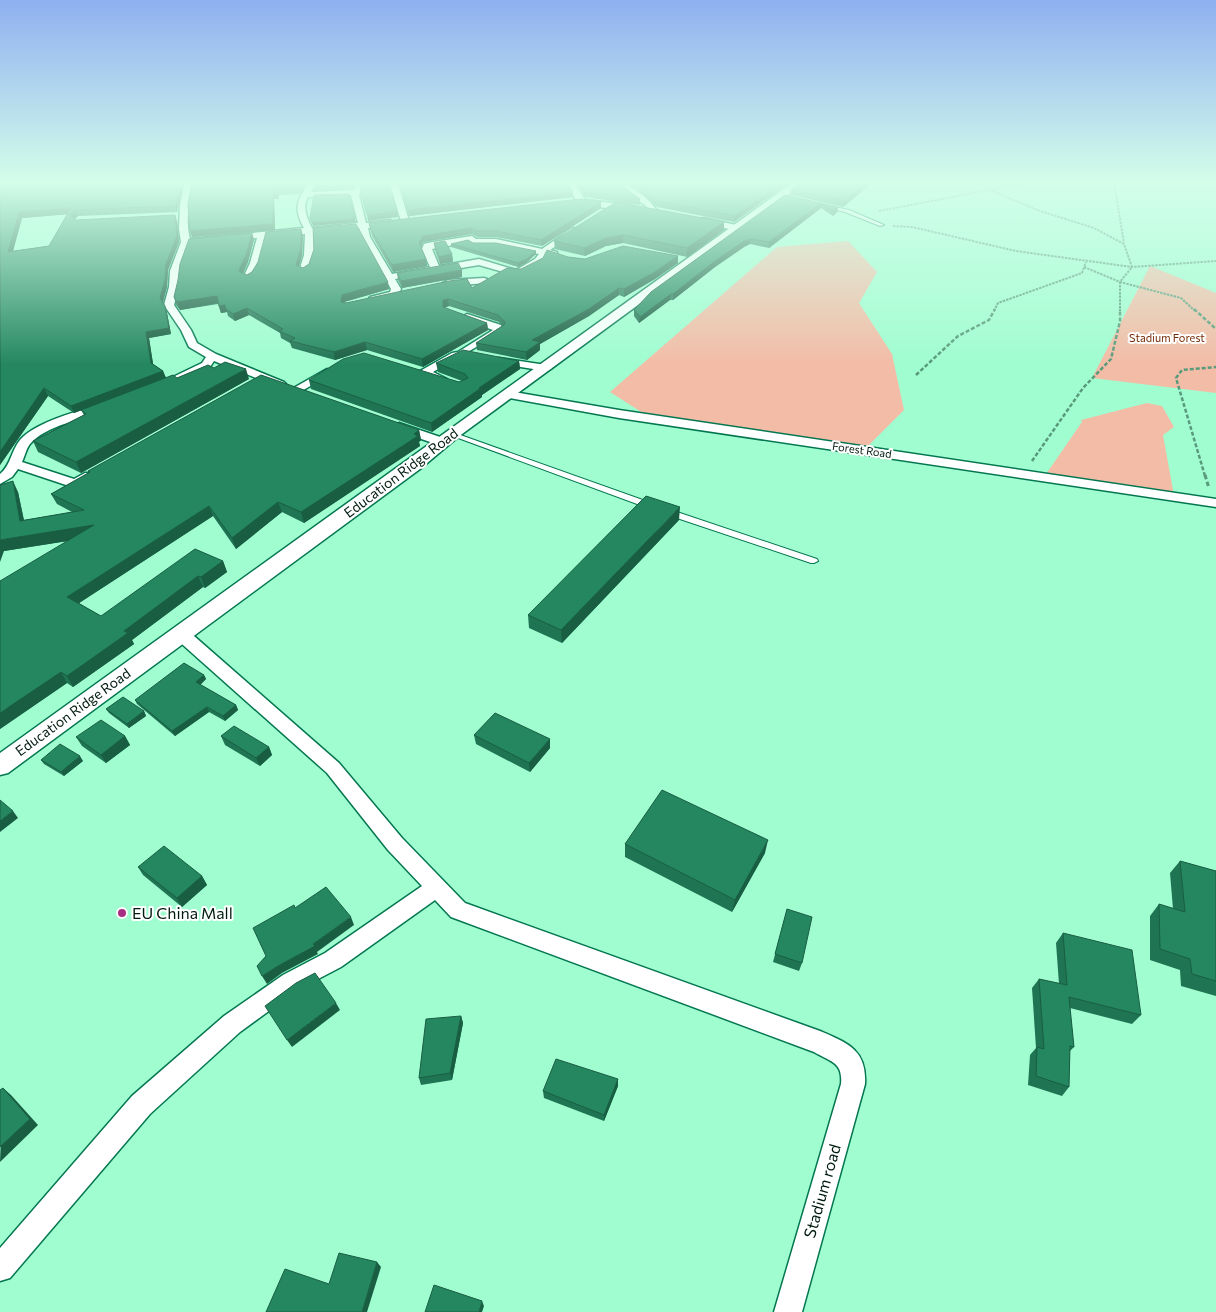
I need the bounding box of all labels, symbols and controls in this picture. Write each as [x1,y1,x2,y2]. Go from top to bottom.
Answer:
park label: Stadium Forest [1129,331,1205,344]
street label: Education Ridge Road [340,424,461,521]
street label: Forest Road [831,439,893,460]
street label: Education Ridge Road [12,664,134,759]
place label: EU China Mall [132,903,233,922]
marker: EU China Mall [116,907,128,919]
street label: Stadium road [799,1142,844,1240]

